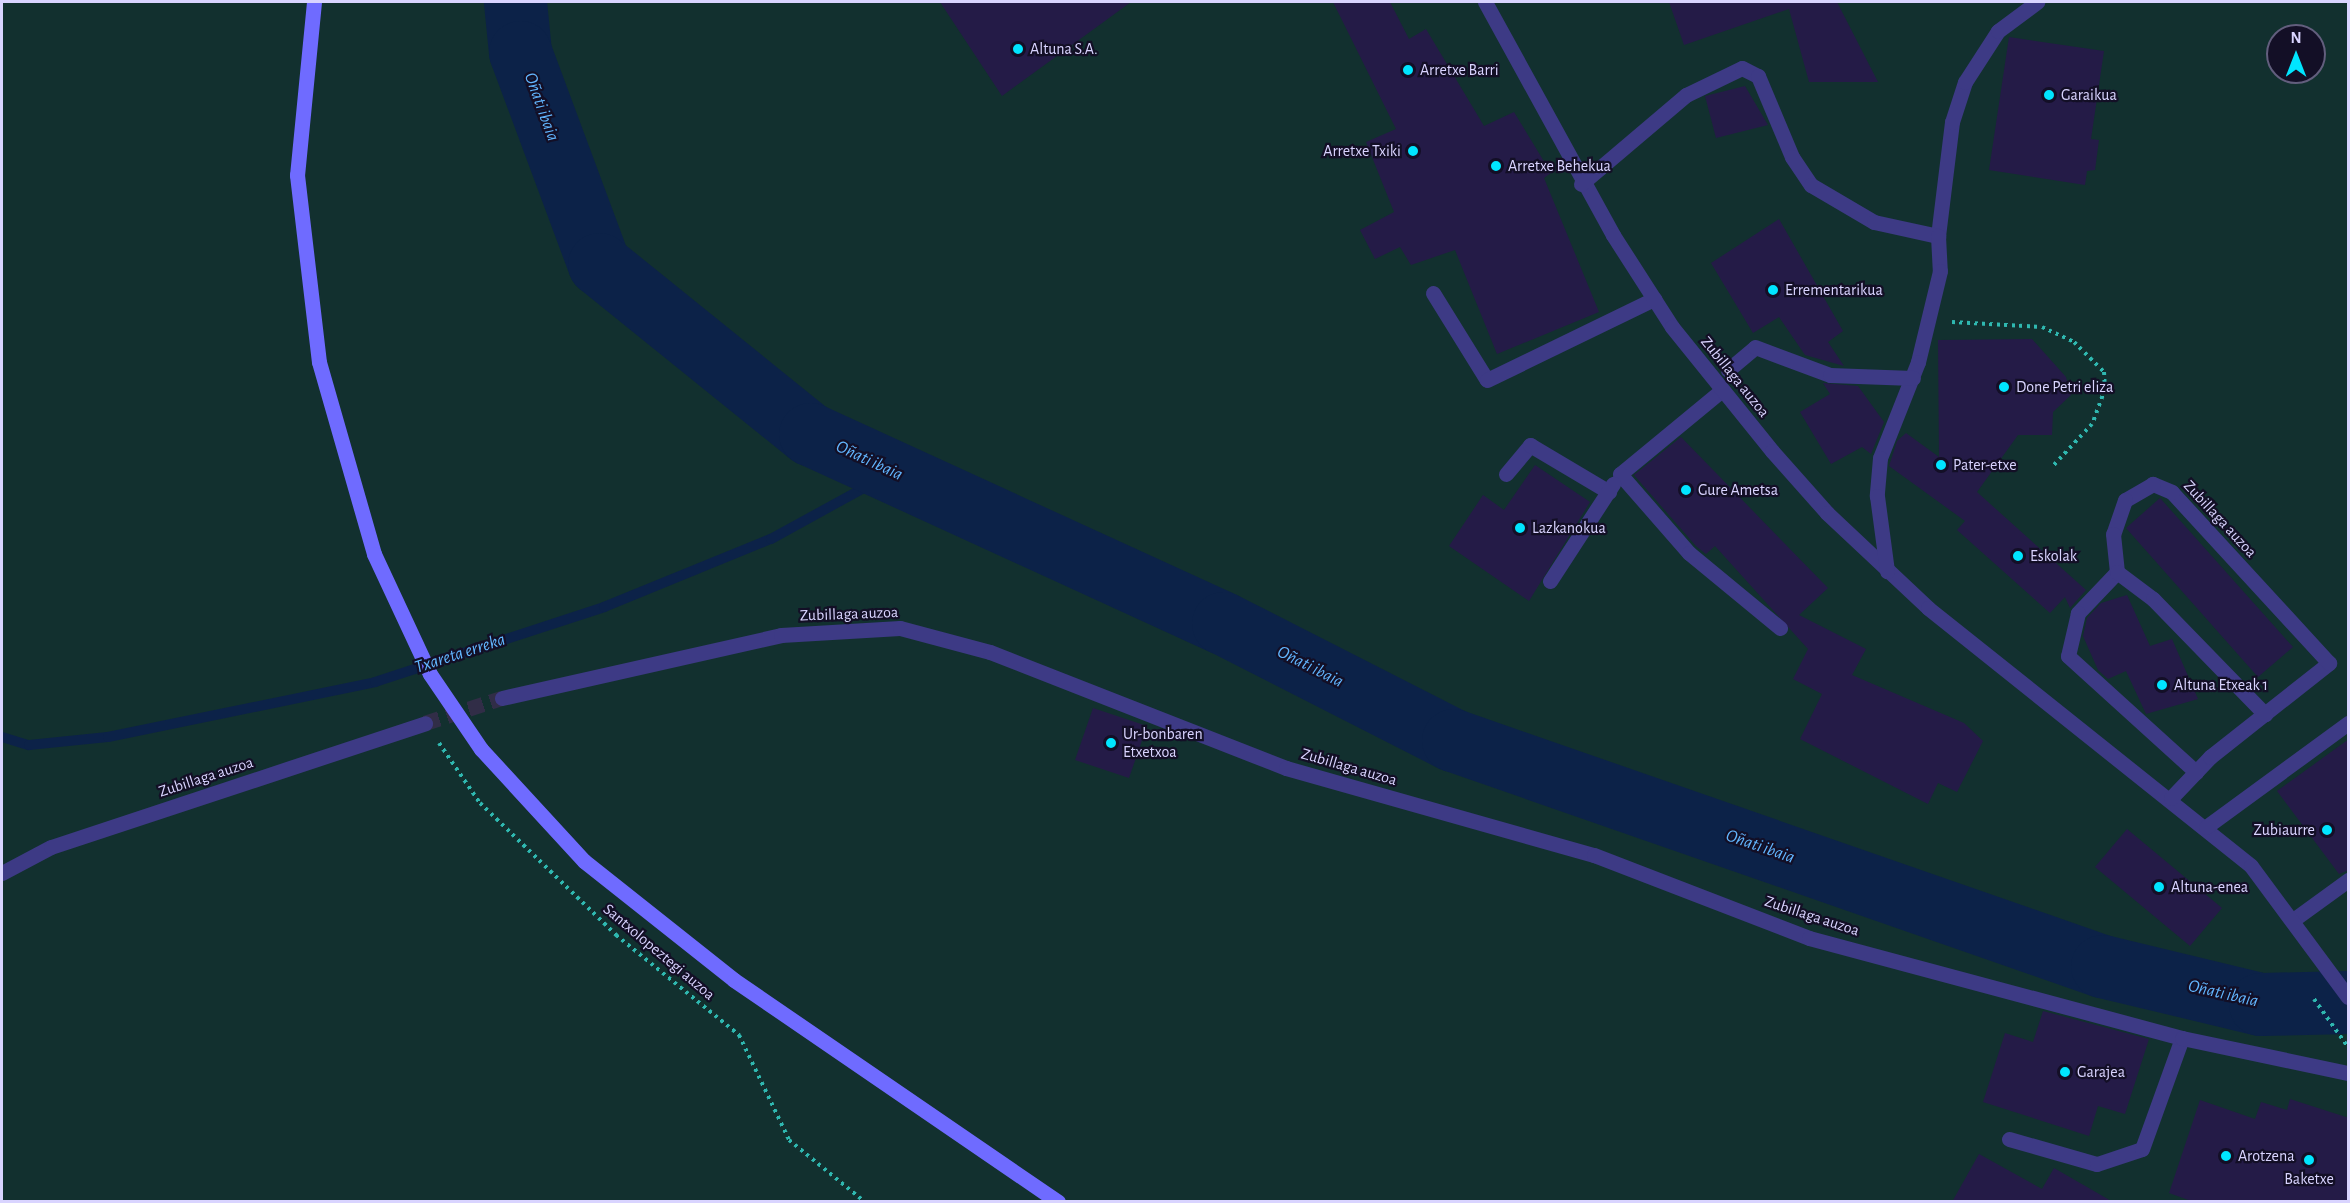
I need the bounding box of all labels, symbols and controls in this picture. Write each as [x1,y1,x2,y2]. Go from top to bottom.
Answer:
north arrow [2266,24,2326,84]
text: N [2290,30,2302,46]
place label: Altuna S.A. [1030,39,1098,59]
marker: Altuna S.A. [1011,42,1025,56]
place label: Arretxe Barri [1420,60,1499,80]
marker: Arretxe Barri [1401,63,1415,77]
water label: Oñati ibaia [519,70,563,144]
place label: Garaikua [2061,85,2117,105]
marker: Garaikua [2042,88,2056,102]
place label: Arretxe Txiki [1323,141,1401,161]
marker: Arretxe Txiki [1406,144,1420,158]
place label: Arretxe Behekua [1508,156,1611,176]
marker: Arretxe Behekua [1489,159,1503,173]
place label: Errementarikua [1785,280,1883,300]
marker: Errementarikua [1766,283,1780,297]
street label: Zubillaga auzoa [1697,333,1773,421]
place label: Done Petri eliza [2016,377,2113,397]
marker: Done Petri eliza [1997,380,2011,394]
water label: Oñati ibaia [832,436,906,486]
place label: Pater-etxe [1953,455,2017,475]
marker: Pater-etxe [1934,458,1948,472]
street label: Zubillaga auzoa [2179,476,2261,562]
place label: Gure Ametsa [1698,480,1778,500]
marker: Gure Ametsa [1679,483,1693,497]
place label: Lazkanokua [1532,518,1606,538]
marker: Lazkanokua [1513,521,1527,535]
place label: Eskolak [2030,546,2077,566]
marker: Eskolak [2011,549,2025,563]
street label: Zubillaga auzoa [799,603,899,625]
water label: Txareta erreka [412,629,508,679]
water label: Oñati ibaia [1273,641,1347,693]
place label: Altuna Etxeak 1 [2174,675,2268,695]
marker: Altuna Etxeak 1 [2155,678,2169,692]
place label: Ur-bonbaren Etxetxoa [1123,724,1203,762]
marker: Ur-bonbaren Etxetxoa [1104,736,1118,750]
street label: Zubillaga auzoa [1299,744,1399,790]
street label: Zubillaga auzoa [156,753,256,801]
place label: Zubiaurre [2253,820,2315,840]
marker: Zubiaurre [2320,823,2334,837]
water label: Oñati ibaia [1723,825,1797,869]
place label: Altuna-enea [2171,877,2248,897]
marker: Altuna-enea [2152,880,2166,894]
street label: Zubillaga auzoa [1762,892,1862,940]
street label: Santxolopeztegi auzoa [599,900,719,1004]
water label: Oñati ibaia [2186,975,2260,1013]
place label: Garajea [2077,1062,2125,1082]
marker: Garajea [2058,1065,2072,1079]
place label: Arotzena [2238,1146,2295,1166]
marker: Arotzena [2219,1149,2233,1163]
marker: Baketxe [2302,1153,2316,1167]
place label: Baketxe [2284,1169,2334,1189]

